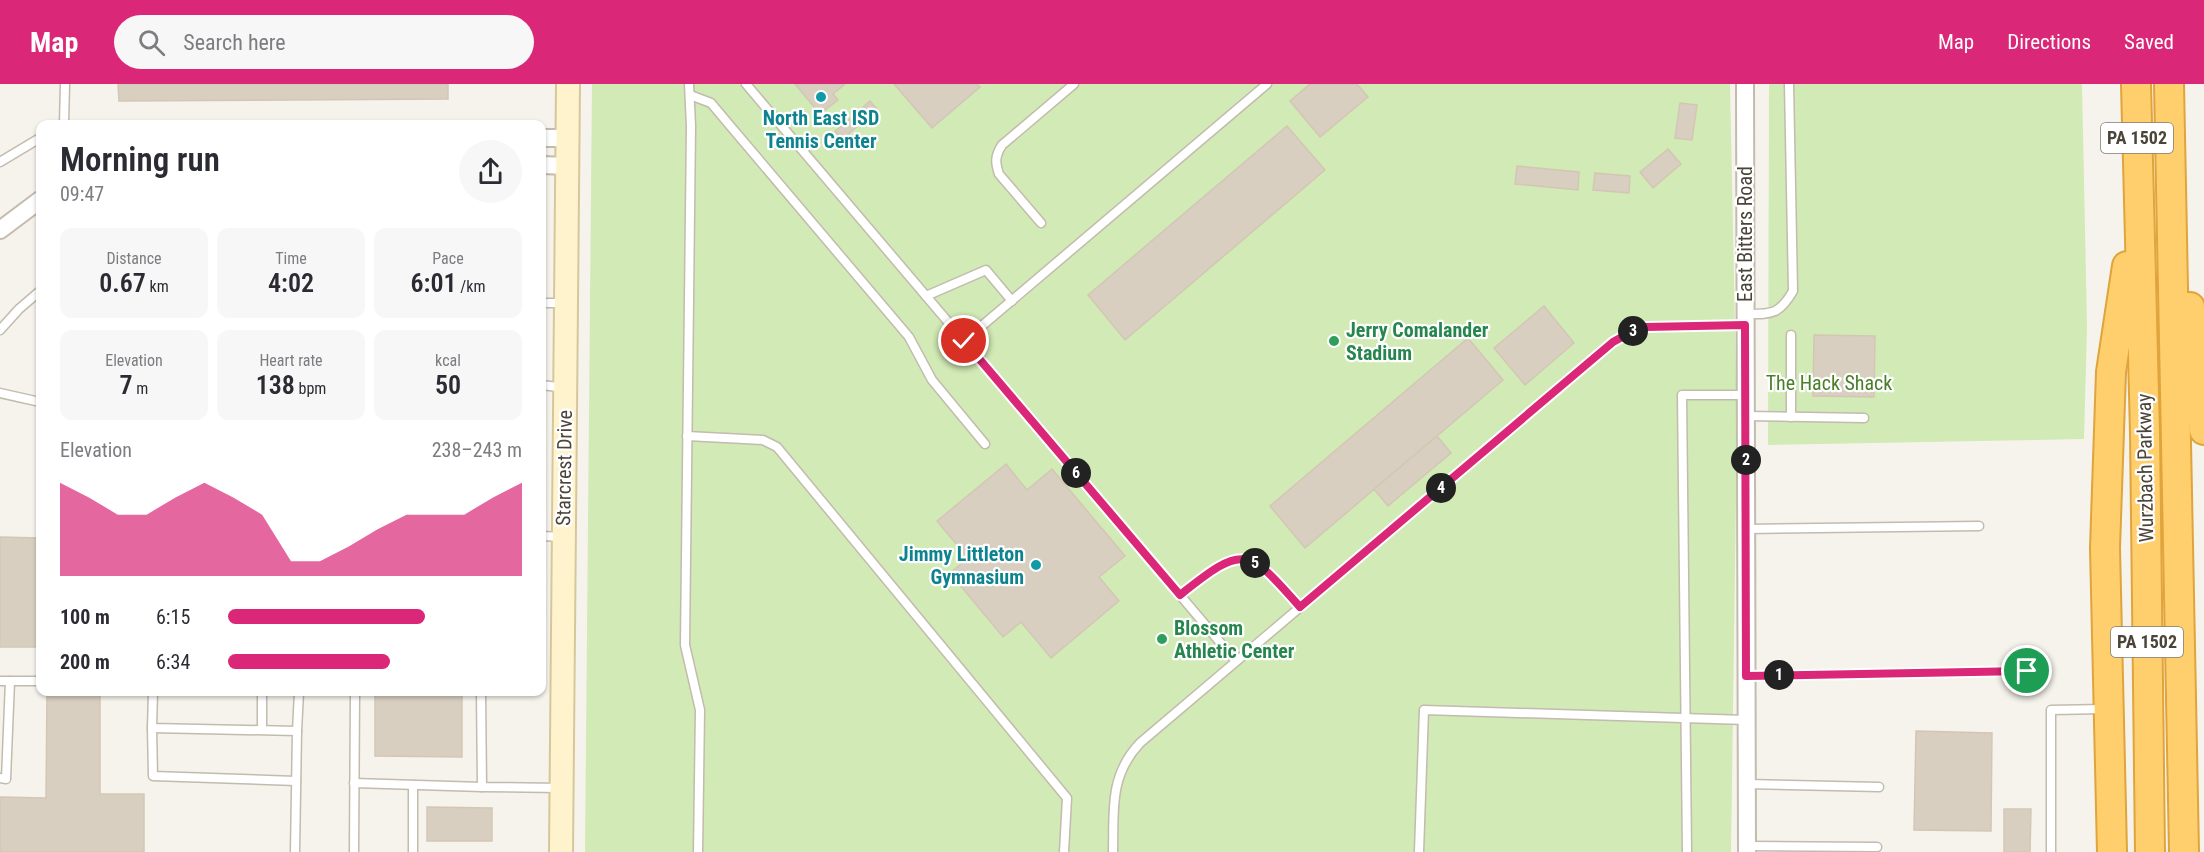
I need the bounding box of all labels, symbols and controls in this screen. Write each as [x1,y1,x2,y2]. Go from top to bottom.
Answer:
search box [114,15,534,69]
text: Map [30,26,78,59]
icon: search [135,26,168,59]
text: Search here [183,30,286,55]
text: Map [1938,30,1974,54]
text: Directions [2007,30,2091,54]
text: Saved [2124,30,2174,54]
marker: North East ISD Tennis Center [814,90,828,104]
place label: North East ISD Tennis Center [763,106,879,153]
road number: PA 1502 [2101,123,2173,153]
text: Morning run [60,140,220,179]
button: share [459,140,522,203]
street label: East Bitters Road [1733,166,1757,302]
text: 09:47 [60,182,104,206]
text: Distance [106,249,162,268]
text: Time [275,249,307,268]
text: Pace [432,249,464,268]
text: 0.67 [99,268,146,298]
text: 4:02 [268,268,314,298]
text: 6:01 [411,268,457,298]
text: km [146,277,169,296]
text: /km [457,277,485,296]
pin [938,315,989,366]
pin: 3 [1618,316,1648,346]
place label: Jerry Comalander Stadium [1346,318,1489,365]
text: 3 [1629,321,1637,340]
icon: check [947,324,980,357]
marker: Jerry Comalander Stadium [1327,334,1341,348]
text: Elevation [105,351,163,370]
text: Heart rate [259,351,323,370]
text: kcal [435,351,461,370]
text: 7 [120,370,133,400]
text: 138 [256,370,295,400]
text: 50 [435,370,461,400]
park label: The Hack Shack [1766,371,1892,395]
text: m [133,379,148,398]
text: bpm [295,379,326,398]
street label: Wurzbach Parkway [2132,393,2158,543]
street label: Starcrest Drive [551,410,577,526]
text: Elevation [60,438,132,462]
text: 238–243 m [432,438,522,462]
pin: 2 [1731,445,1761,475]
text: 2 [1742,450,1750,469]
pin: 6 [1061,458,1091,488]
text: 6 [1072,463,1080,482]
pin: 4 [1426,473,1456,503]
text: 4 [1437,478,1445,497]
place label: Jimmy Littleton Gymnasium [899,542,1024,589]
pin: 5 [1240,548,1270,578]
text: 5 [1251,553,1259,572]
marker: Jimmy Littleton Gymnasium [1029,558,1043,572]
text: 100 m [60,605,110,629]
text: 6:15 [156,605,190,629]
place label: Blossom Athletic Center [1174,616,1295,663]
road number: PA 1502 [2111,627,2183,657]
marker: Blossom Athletic Center [1155,632,1169,646]
pin [2001,645,2052,696]
text: 200 m [60,650,110,674]
text: 6:34 [156,650,190,674]
icon: arrive [2010,654,2043,687]
pin: 1 [1764,660,1794,690]
text: 1 [1775,665,1783,684]

